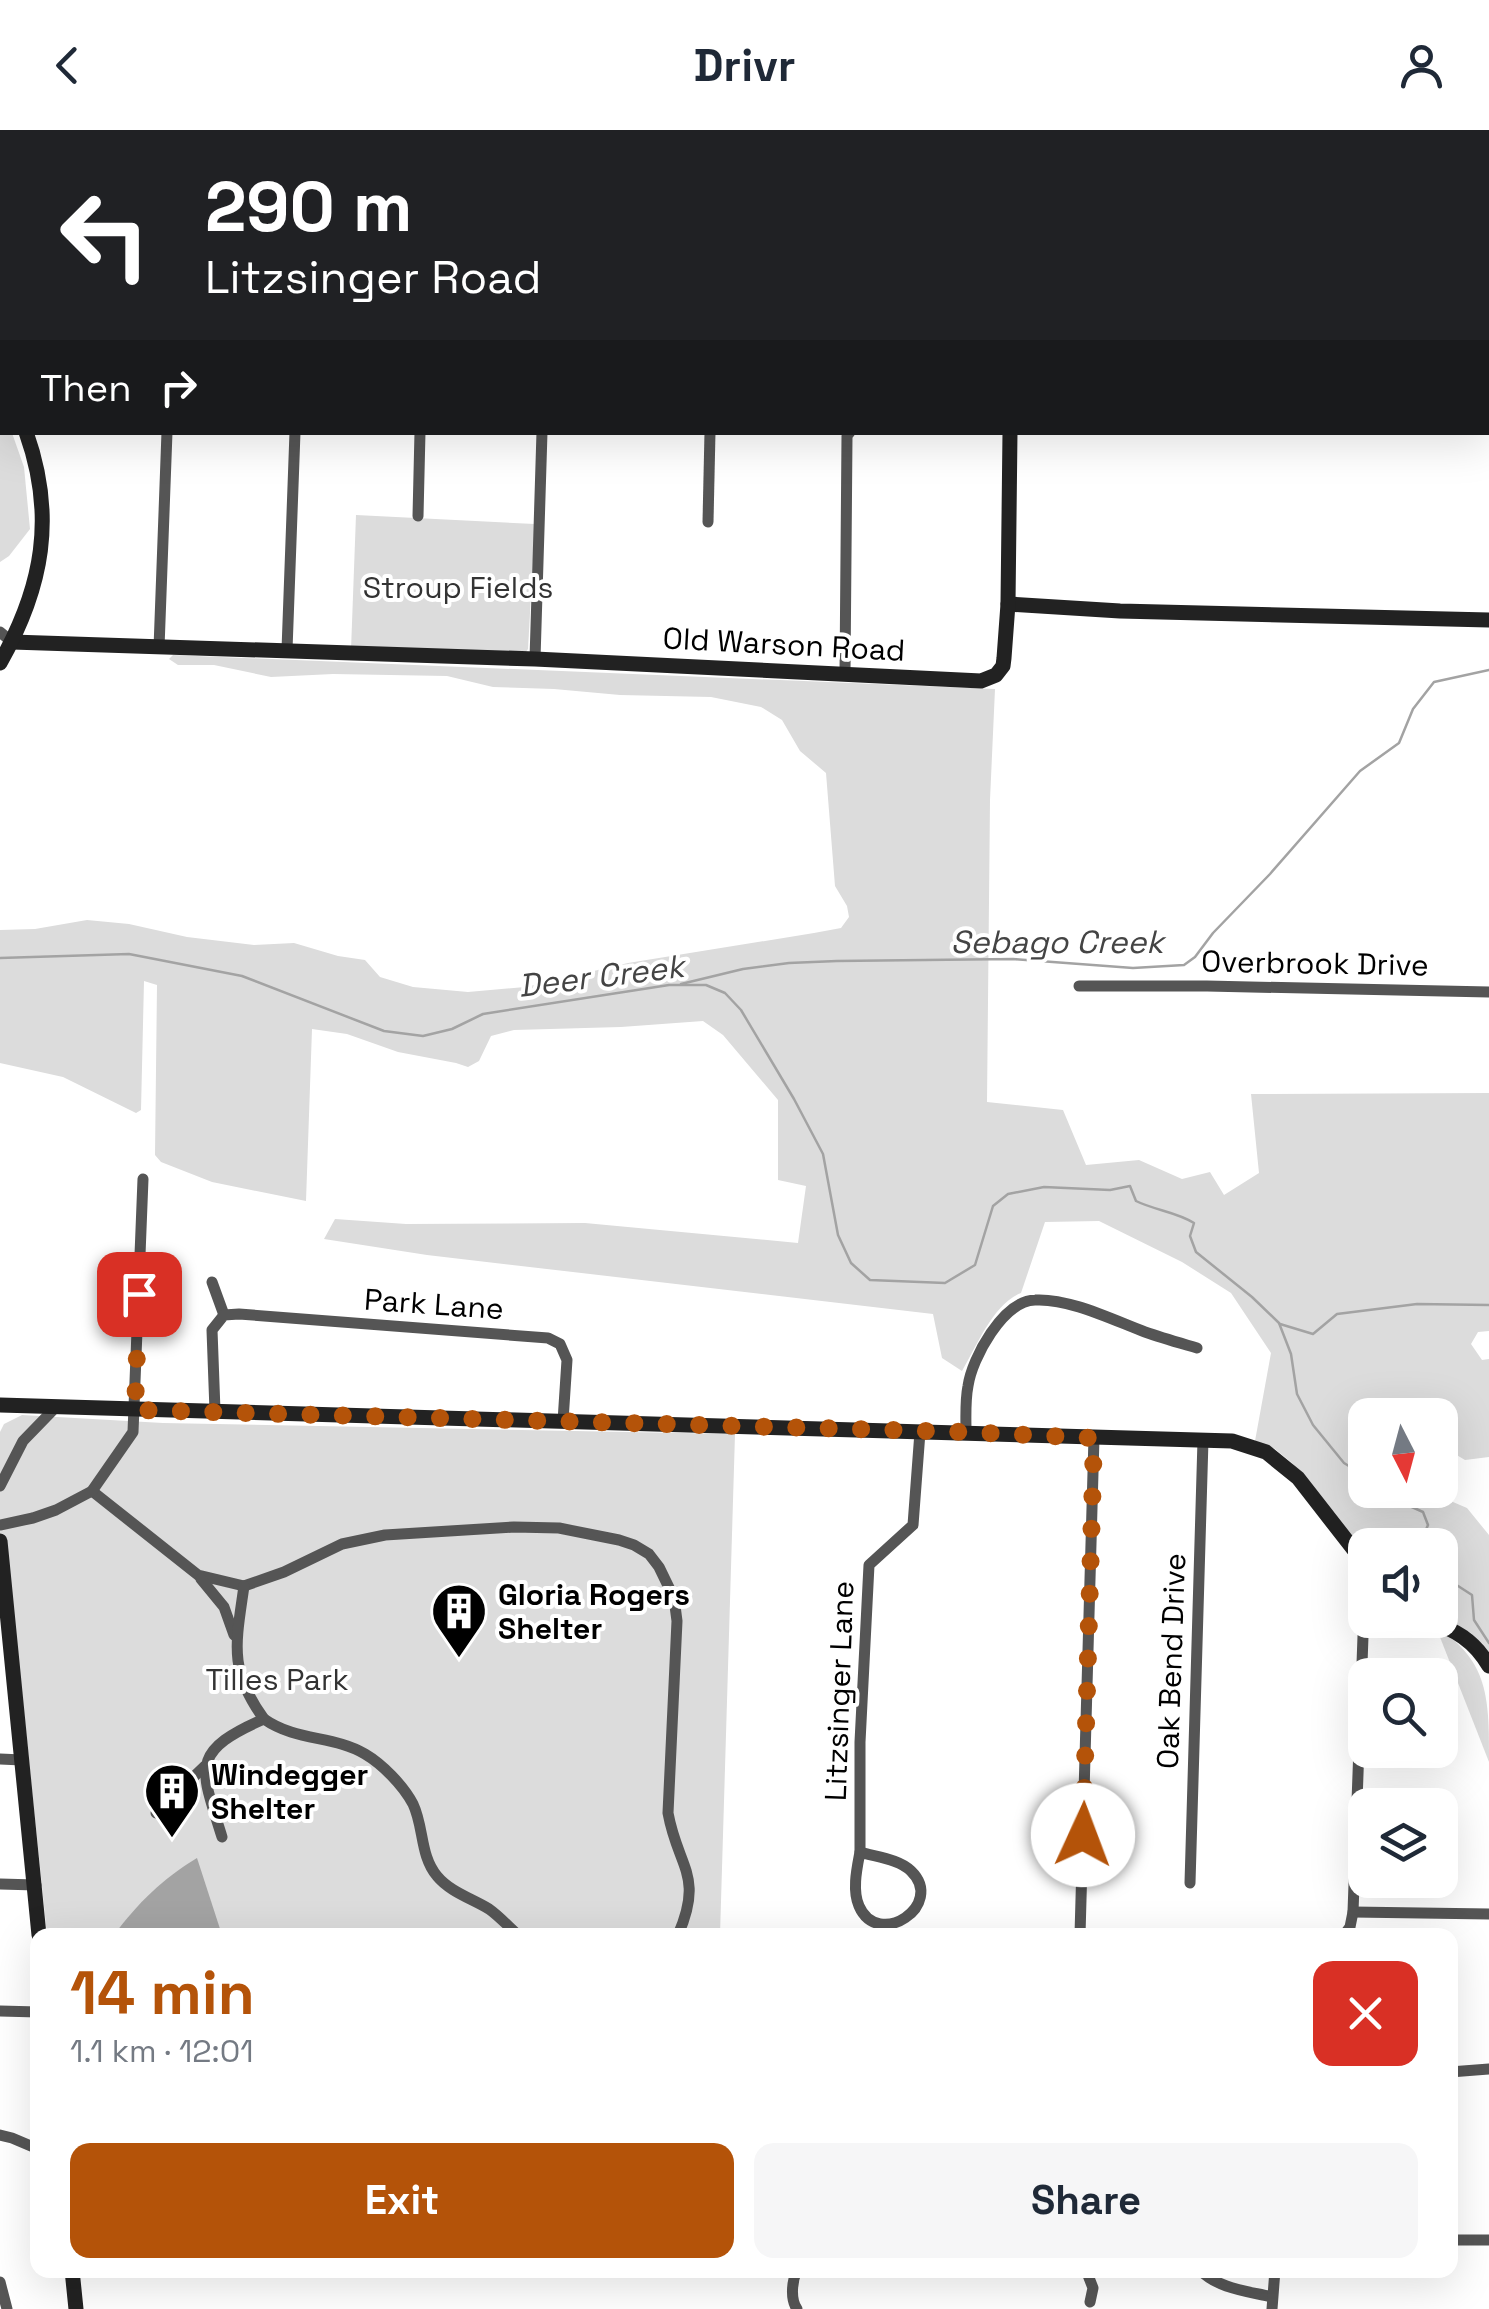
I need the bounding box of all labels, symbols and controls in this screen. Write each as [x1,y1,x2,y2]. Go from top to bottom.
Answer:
text: Drivr [693,37,796,94]
icon: back [40,38,95,93]
icon: person [1394,38,1449,93]
text: 290 m [205,162,412,251]
icon: left [40,170,170,300]
text: Litzsinger Road [205,249,542,306]
icon: right [151,360,206,415]
text: Then [40,364,131,412]
park label: Stroup Fields [363,568,553,607]
street label: Old Warson Road [662,618,906,670]
water label: Sebago Creek [951,922,1167,962]
street label: Overbrook Drive [1201,942,1429,984]
water label: Deer Creek [516,946,690,1006]
pin [97,1252,182,1337]
icon: arrive [112,1267,167,1322]
street label: Park Lane [363,1280,505,1328]
north arrow [1348,1398,1458,1508]
map controls [1348,1398,1458,1898]
button: sound [1348,1528,1458,1638]
street label: Oak Bend Drive [1148,1552,1194,1770]
place label: Gloria Rogers Shelter [498,1575,690,1648]
street label: Litzsinger Lane [816,1580,862,1802]
building icon: Gloria Rogers Shelter [429,1581,489,1660]
button: search [1348,1658,1458,1768]
park label: Tilles Park [205,1660,349,1699]
place label: Windegger Shelter [211,1755,368,1828]
building icon: Windegger Shelter [142,1761,202,1840]
position arrow [1031,1783,1135,1887]
button: layers [1348,1788,1458,1898]
text: 14 min [70,1955,255,2032]
button: close [1313,1961,1418,2066]
text: 1.1 km · 12:01 [70,2031,254,2071]
button: Exit [70,2143,734,2258]
button: Share [754,2143,1418,2258]

